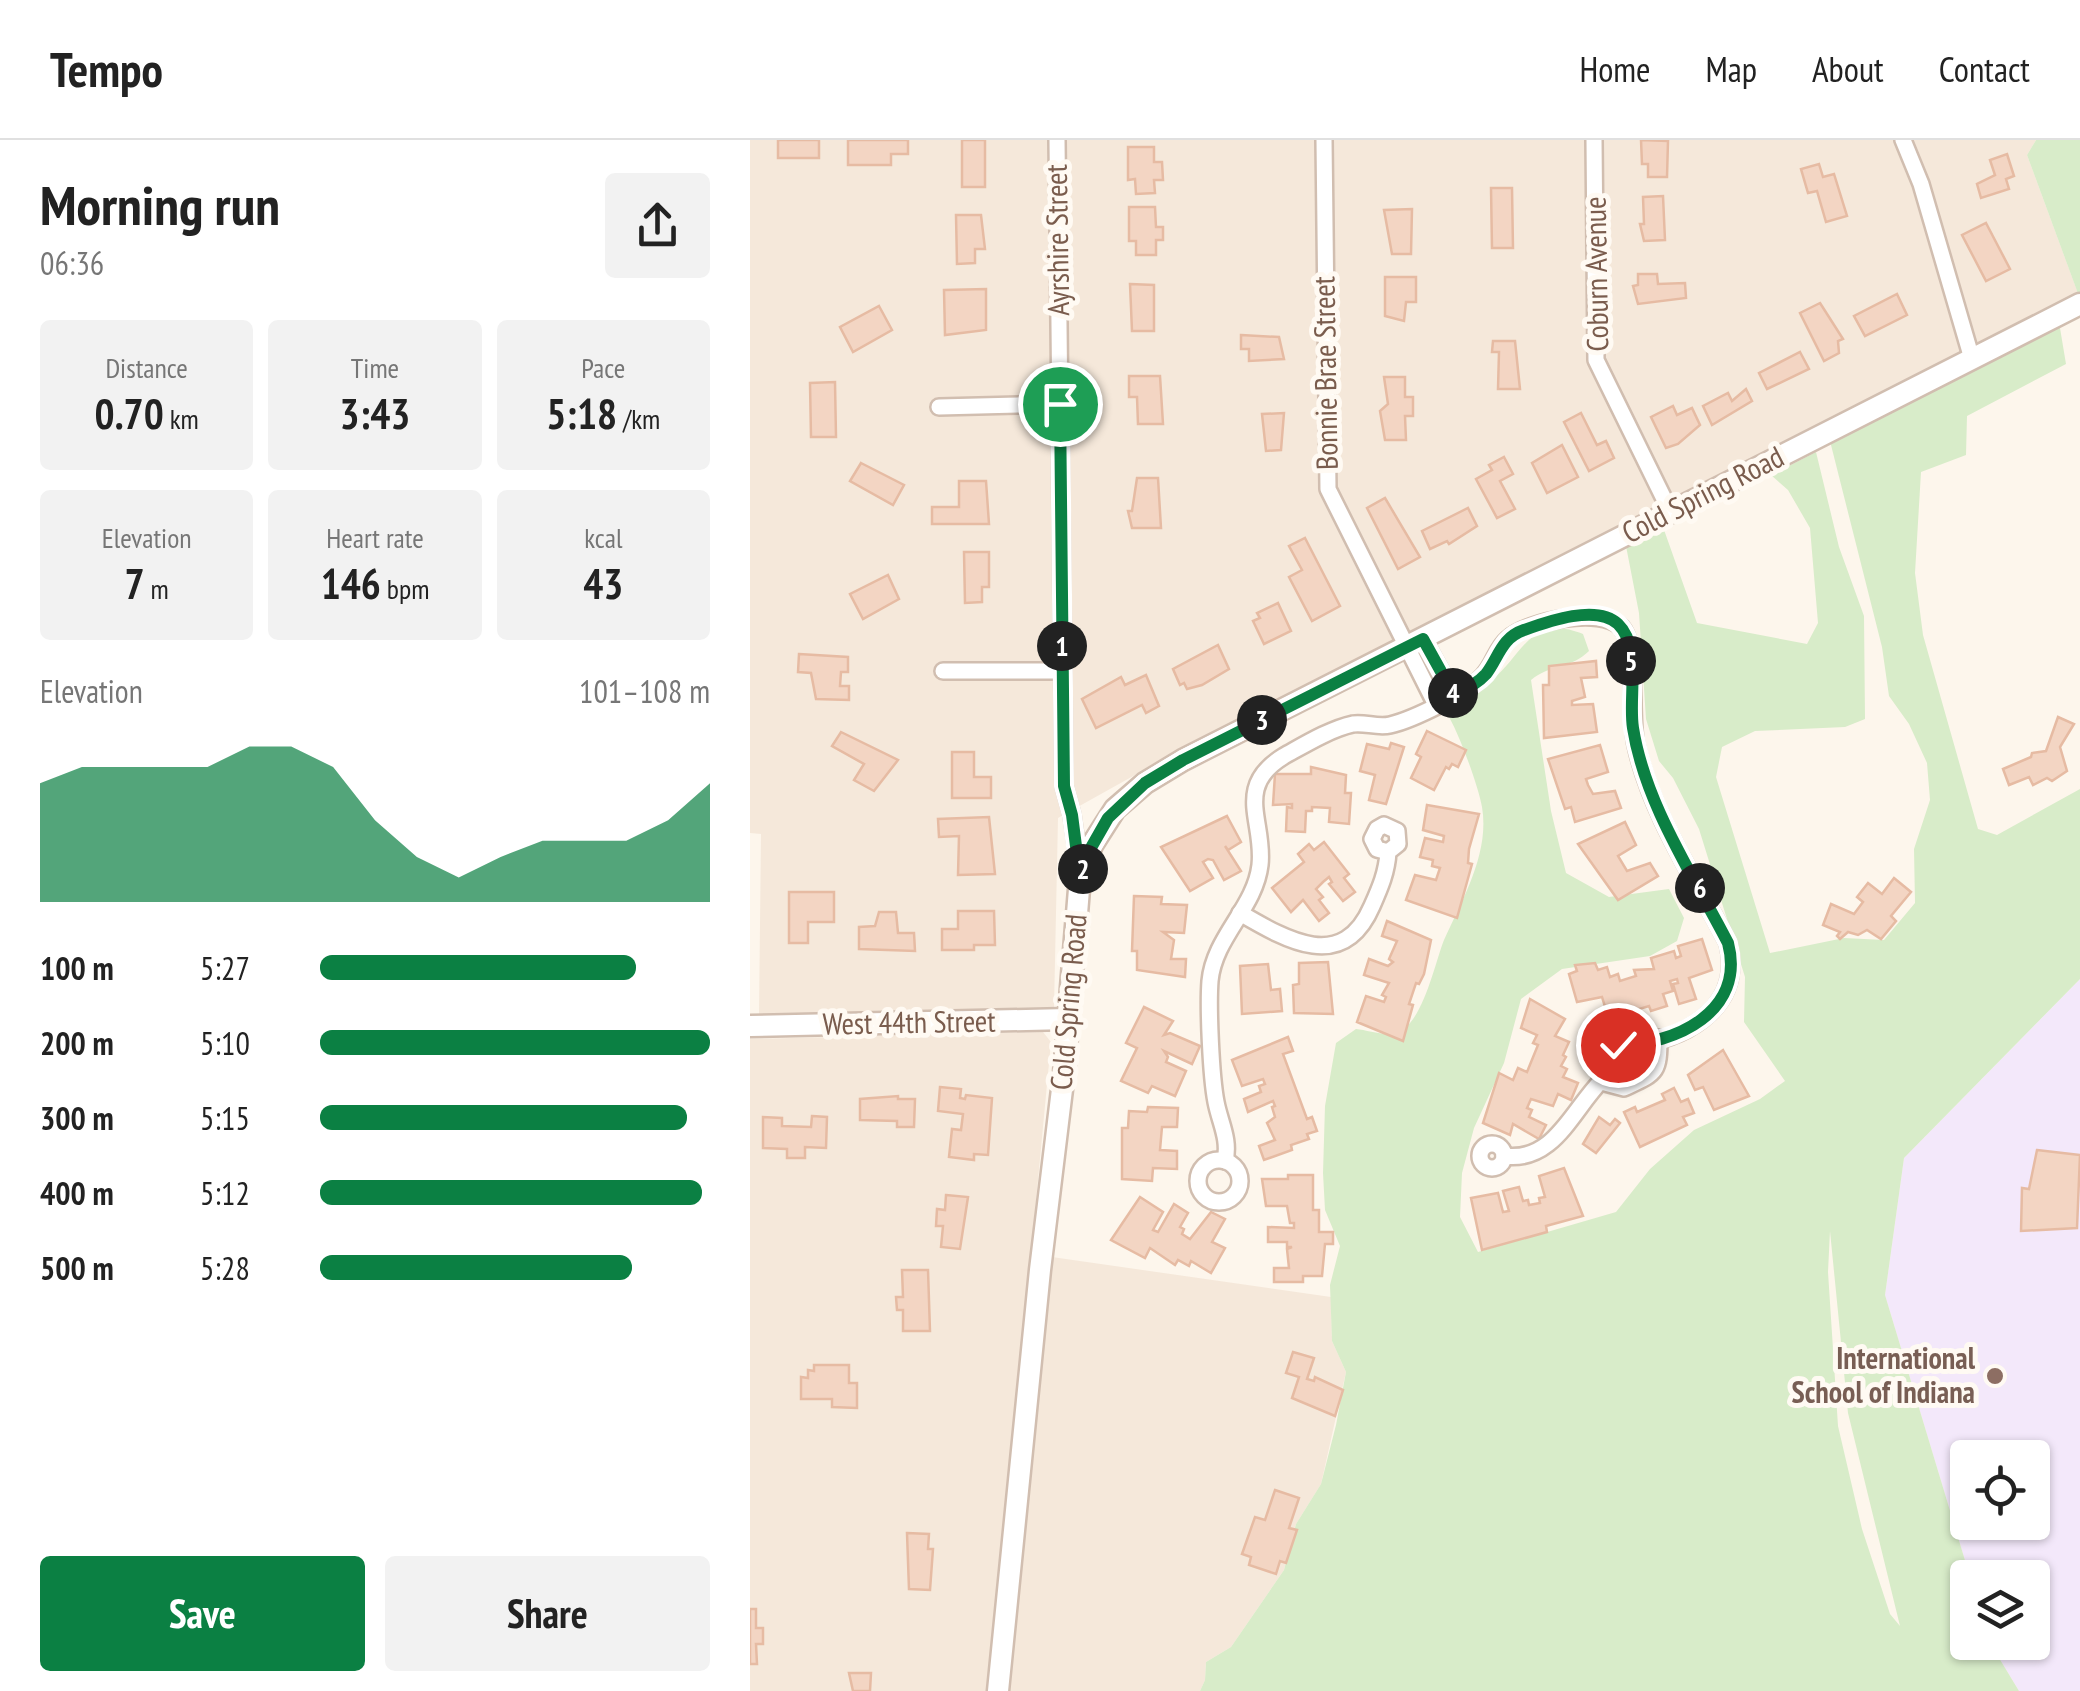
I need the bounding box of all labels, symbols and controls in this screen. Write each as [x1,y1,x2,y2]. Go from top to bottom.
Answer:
text: Tempo [50,38,163,100]
text: Home [1579,46,1651,92]
text: Map [1706,46,1757,92]
text: About [1812,46,1884,92]
text: Contact [1939,46,2030,92]
street label: Ayrshire Street [1036,163,1077,316]
text: Morning run [40,169,280,240]
button: share [605,173,710,278]
street label: Coburn Avenue [1575,196,1616,352]
text: 06:36 [40,242,104,284]
street label: Bonnie Brae Street [1303,275,1346,470]
text: Distance [105,349,188,386]
text: Time [351,349,399,386]
text: Pace [581,349,625,386]
pin [1018,362,1103,447]
icon: arrive [1033,377,1088,432]
text: 0.70 [95,386,164,441]
text: 3:43 [340,386,410,441]
text: 5:18 [546,386,617,441]
text: km [164,400,199,437]
text: /km [617,400,660,437]
street label: Cold Spring Road [1615,436,1790,551]
text: Elevation [102,519,192,556]
text: Heart rate [326,519,424,556]
text: kcal [584,519,622,556]
text: 7 [125,556,145,611]
text: 146 [321,556,381,611]
text: 43 [583,556,623,611]
text: m [145,570,169,607]
text: bpm [381,570,429,607]
pin: 1 [1037,621,1087,671]
text: 1 [1055,627,1069,664]
pin: 5 [1606,636,1656,686]
text: 5 [1624,642,1638,679]
pin: 4 [1428,668,1478,718]
text: Elevation [40,670,143,712]
text: 101–108 m [579,670,710,712]
text: 4 [1446,674,1460,711]
pin: 3 [1237,695,1287,745]
text: 3 [1255,701,1269,738]
pin: 2 [1058,844,1108,894]
text: 2 [1076,850,1090,887]
pin: 6 [1675,863,1725,913]
text: 6 [1693,869,1707,906]
street label: Cold Spring Road [1040,912,1095,1091]
text: 100 m [40,947,114,989]
text: 5:27 [200,947,250,989]
street label: West 44th Street [822,1000,997,1043]
pin [1576,1003,1661,1088]
icon: check [1591,1018,1646,1073]
text: 200 m [40,1022,114,1064]
text: 5:10 [200,1022,250,1064]
text: 300 m [40,1097,114,1139]
text: 5:15 [200,1097,250,1139]
text: 400 m [40,1172,114,1214]
text: 5:12 [200,1172,250,1214]
text: 500 m [40,1247,114,1289]
text: 5:28 [200,1247,250,1289]
place label: International School of Indiana [1792,1338,1976,1411]
marker: International School of Indiana [1984,1365,2006,1387]
map controls [1950,1440,2050,1660]
button: locate [1950,1440,2050,1540]
button: Save [40,1556,365,1671]
button: Share [385,1556,710,1671]
button: layers [1950,1560,2050,1660]

